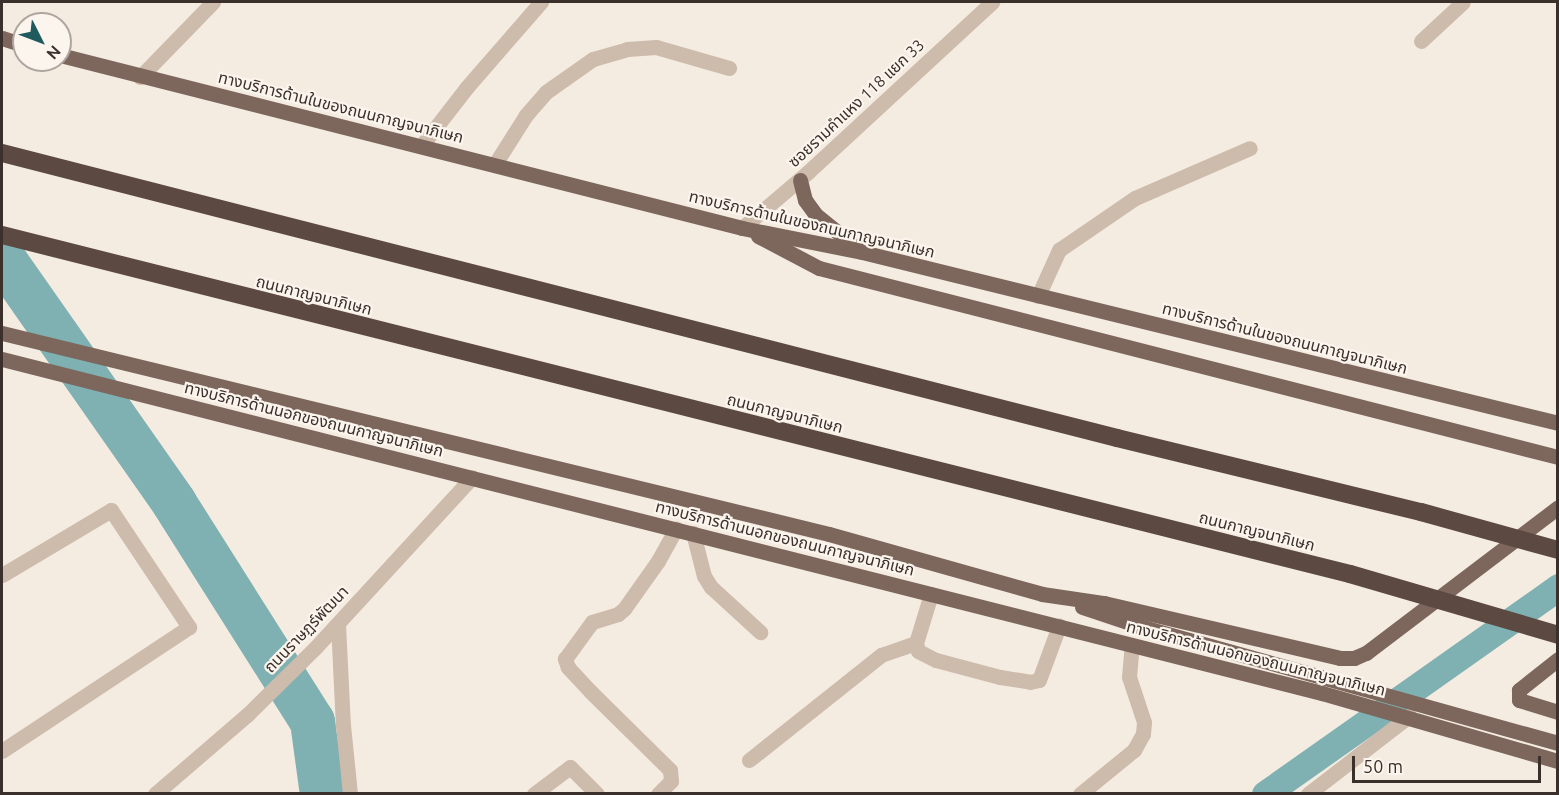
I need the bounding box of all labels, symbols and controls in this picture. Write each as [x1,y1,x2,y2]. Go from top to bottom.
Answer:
north arrow [12,12,72,72]
street label: ซอยรามคำแหง 118 แยก 33 [784,35,928,171]
text: N [43,42,65,63]
street label: ทางบริการด้านในของถนนกาญจนาภิเษก [216,67,466,147]
street label: ทางบริการด้านในของถนนกาญจนาภิเษก [687,186,937,262]
street label: ถนนกาญจนาภิเษก [254,271,374,319]
street label: ทางบริการด้านในของถนนกาญจนาภิเษก [1160,298,1410,378]
street label: ทางบริการด้านนอกของถนนกาญจนาภิเษก [183,377,445,461]
street label: ถนนกาญจนาภิเษก [725,389,845,437]
street label: ทางบริการด้านนอกของถนนกาญจนาภิเษก [654,496,916,580]
street label: ถนนกาญจนาภิเษก [1197,507,1317,555]
street label: ถนนราษฏร์พัฒนา [260,582,352,676]
street label: ทางบริการด้านนอกของถนนกาญจนาภิเษก [1125,616,1387,700]
scale bar [1355,744,1544,782]
text: 50 m [1363,756,1403,776]

